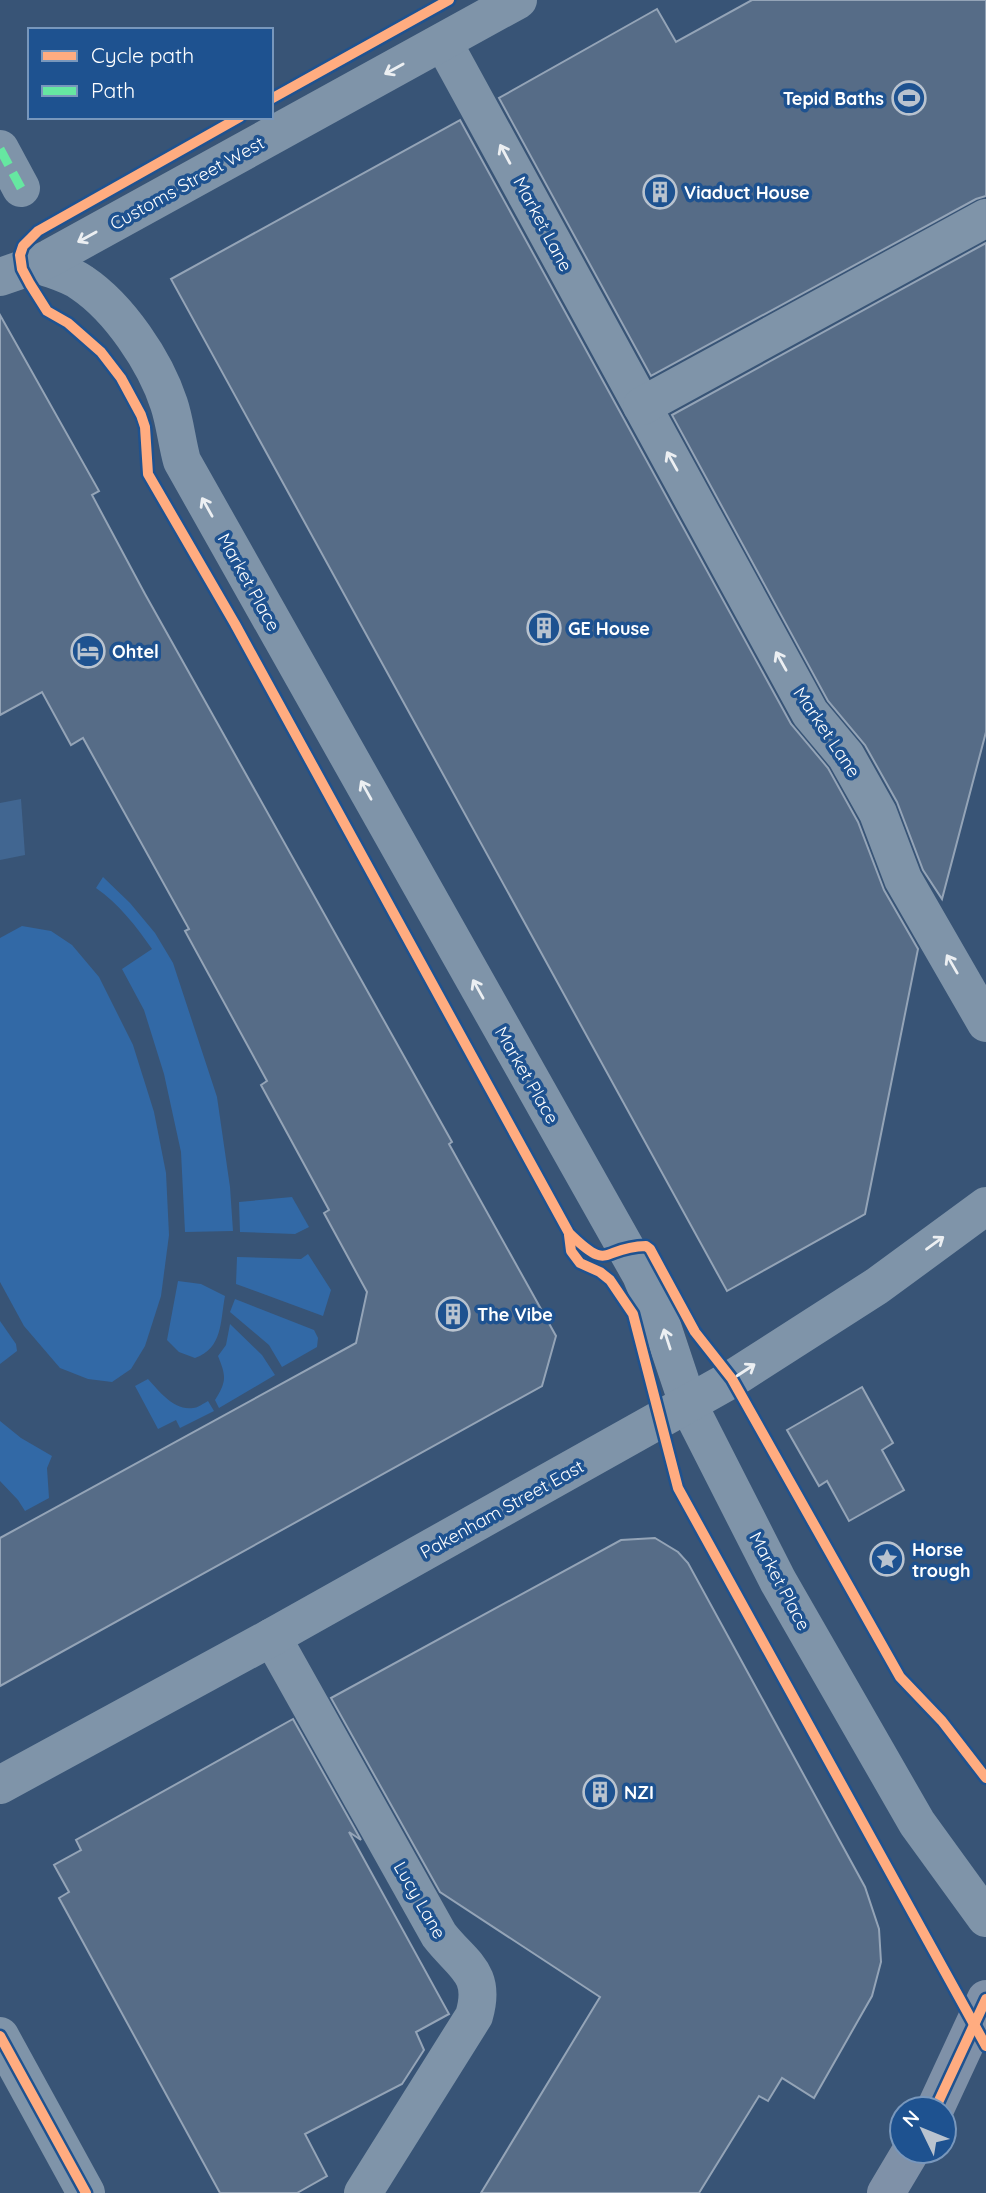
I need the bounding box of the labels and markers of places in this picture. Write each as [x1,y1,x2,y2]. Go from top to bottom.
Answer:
sports icon: Tepid Baths [890,79,928,117]
place label: Tepid Baths [783,87,884,110]
building icon: Viaduct House [641,173,679,211]
place label: Viaduct House [684,181,810,204]
building icon: GE House [525,609,563,647]
place label: GE House [568,617,650,640]
hotel icon: Ohtel [69,632,107,670]
place label: Ohtel [112,640,159,663]
building icon: The Vibe [434,1295,472,1333]
place label: The Vibe [477,1303,553,1326]
place label: Horse trough [912,1538,970,1582]
place icon: Horse trough [868,1540,906,1578]
building icon: NZI [581,1773,619,1811]
place label: NZI [624,1781,654,1804]

